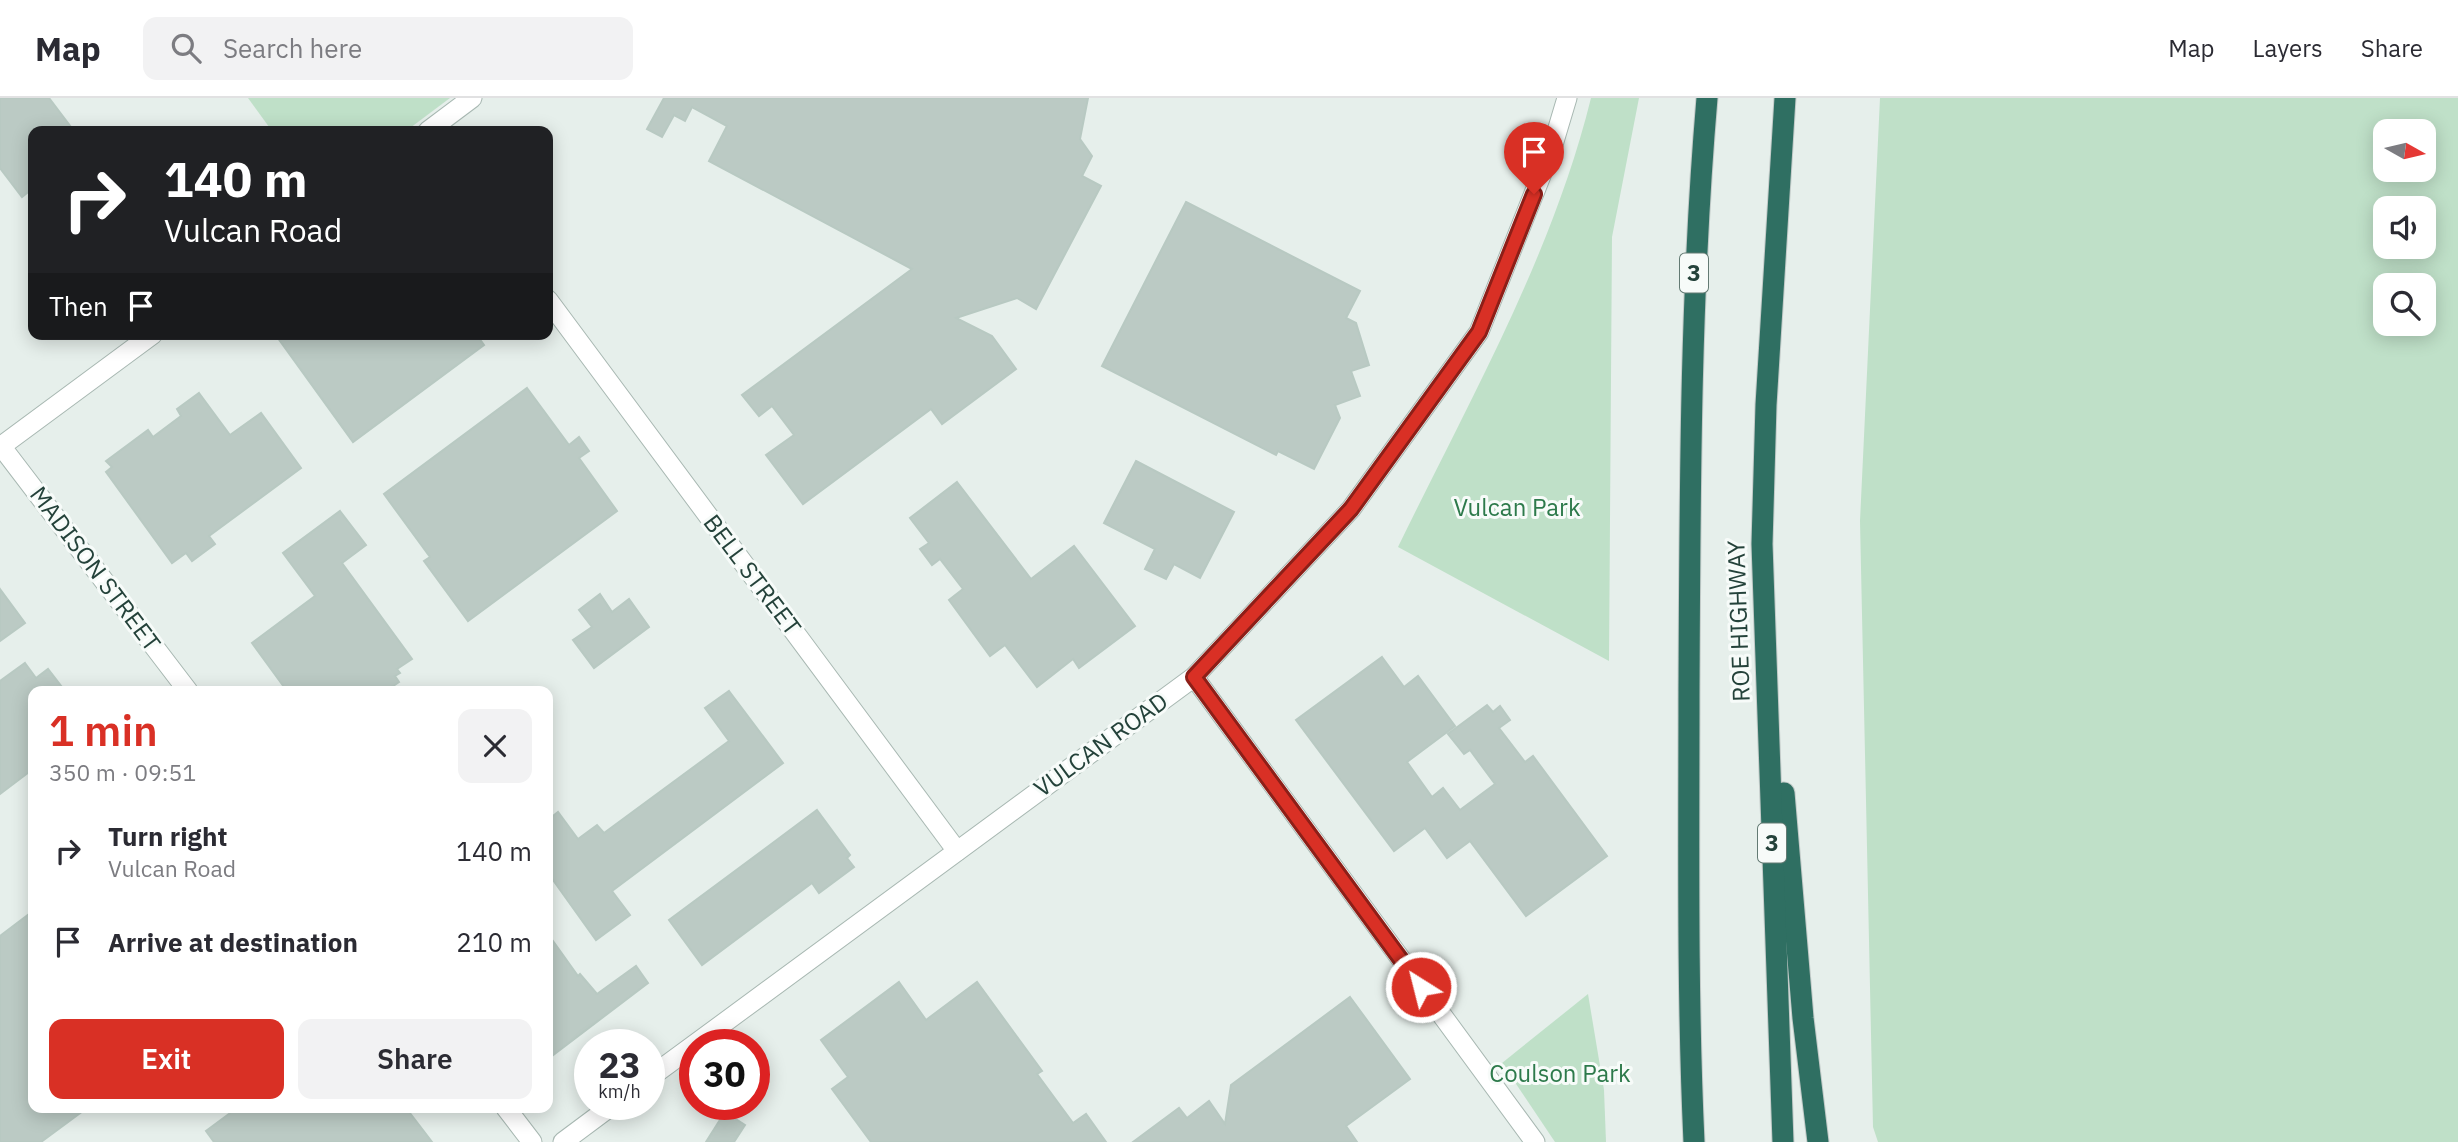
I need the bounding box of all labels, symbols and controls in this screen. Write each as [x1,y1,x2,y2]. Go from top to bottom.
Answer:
search box [143,17,633,80]
text: Map [35,27,101,70]
icon: search [167,29,205,67]
text: Search here [223,31,362,65]
text: Map [2168,32,2215,64]
text: Layers [2253,32,2323,64]
text: Share [2361,32,2423,64]
north arrow [2373,119,2436,182]
map controls [2373,119,2436,336]
pin [1504,122,1564,194]
icon: arrive [1515,133,1553,171]
text: 140 m [164,147,308,210]
icon: right [49,154,140,245]
button: sound [2373,196,2436,259]
text: Vulcan Road [164,209,342,251]
road number: 3 [1680,254,1708,292]
button: search [2373,273,2436,336]
icon: arrive [122,287,160,325]
text: Then [49,289,108,323]
street label: MADISON STREET [23,479,168,658]
park label: Vulcan Park [1453,491,1581,523]
street label: BELL STREET [697,507,809,642]
street label: ROE HIGHWAY [1719,540,1757,702]
street label: VULCAN ROAD [1027,685,1174,804]
text: 1 min [49,703,158,758]
button: close [458,709,532,783]
text: 350 m · 09:51 [49,757,196,787]
text: Turn right [108,819,227,853]
road number: 3 [1758,824,1786,862]
icon: right [49,832,87,870]
text: 140 m [456,834,532,868]
text: Vulcan Road [108,853,236,883]
icon: arrive [49,923,87,961]
text: Arrive at destination [108,925,358,959]
text: 210 m [456,925,532,959]
position arrow [1384,950,1458,1024]
button: Exit [49,1019,284,1099]
button: Share [298,1019,532,1099]
speed limit sign: 30 [679,1029,770,1120]
text: 23 [598,1042,641,1088]
park label: Coulson Park [1489,1057,1631,1089]
text: km/h [598,1080,641,1103]

